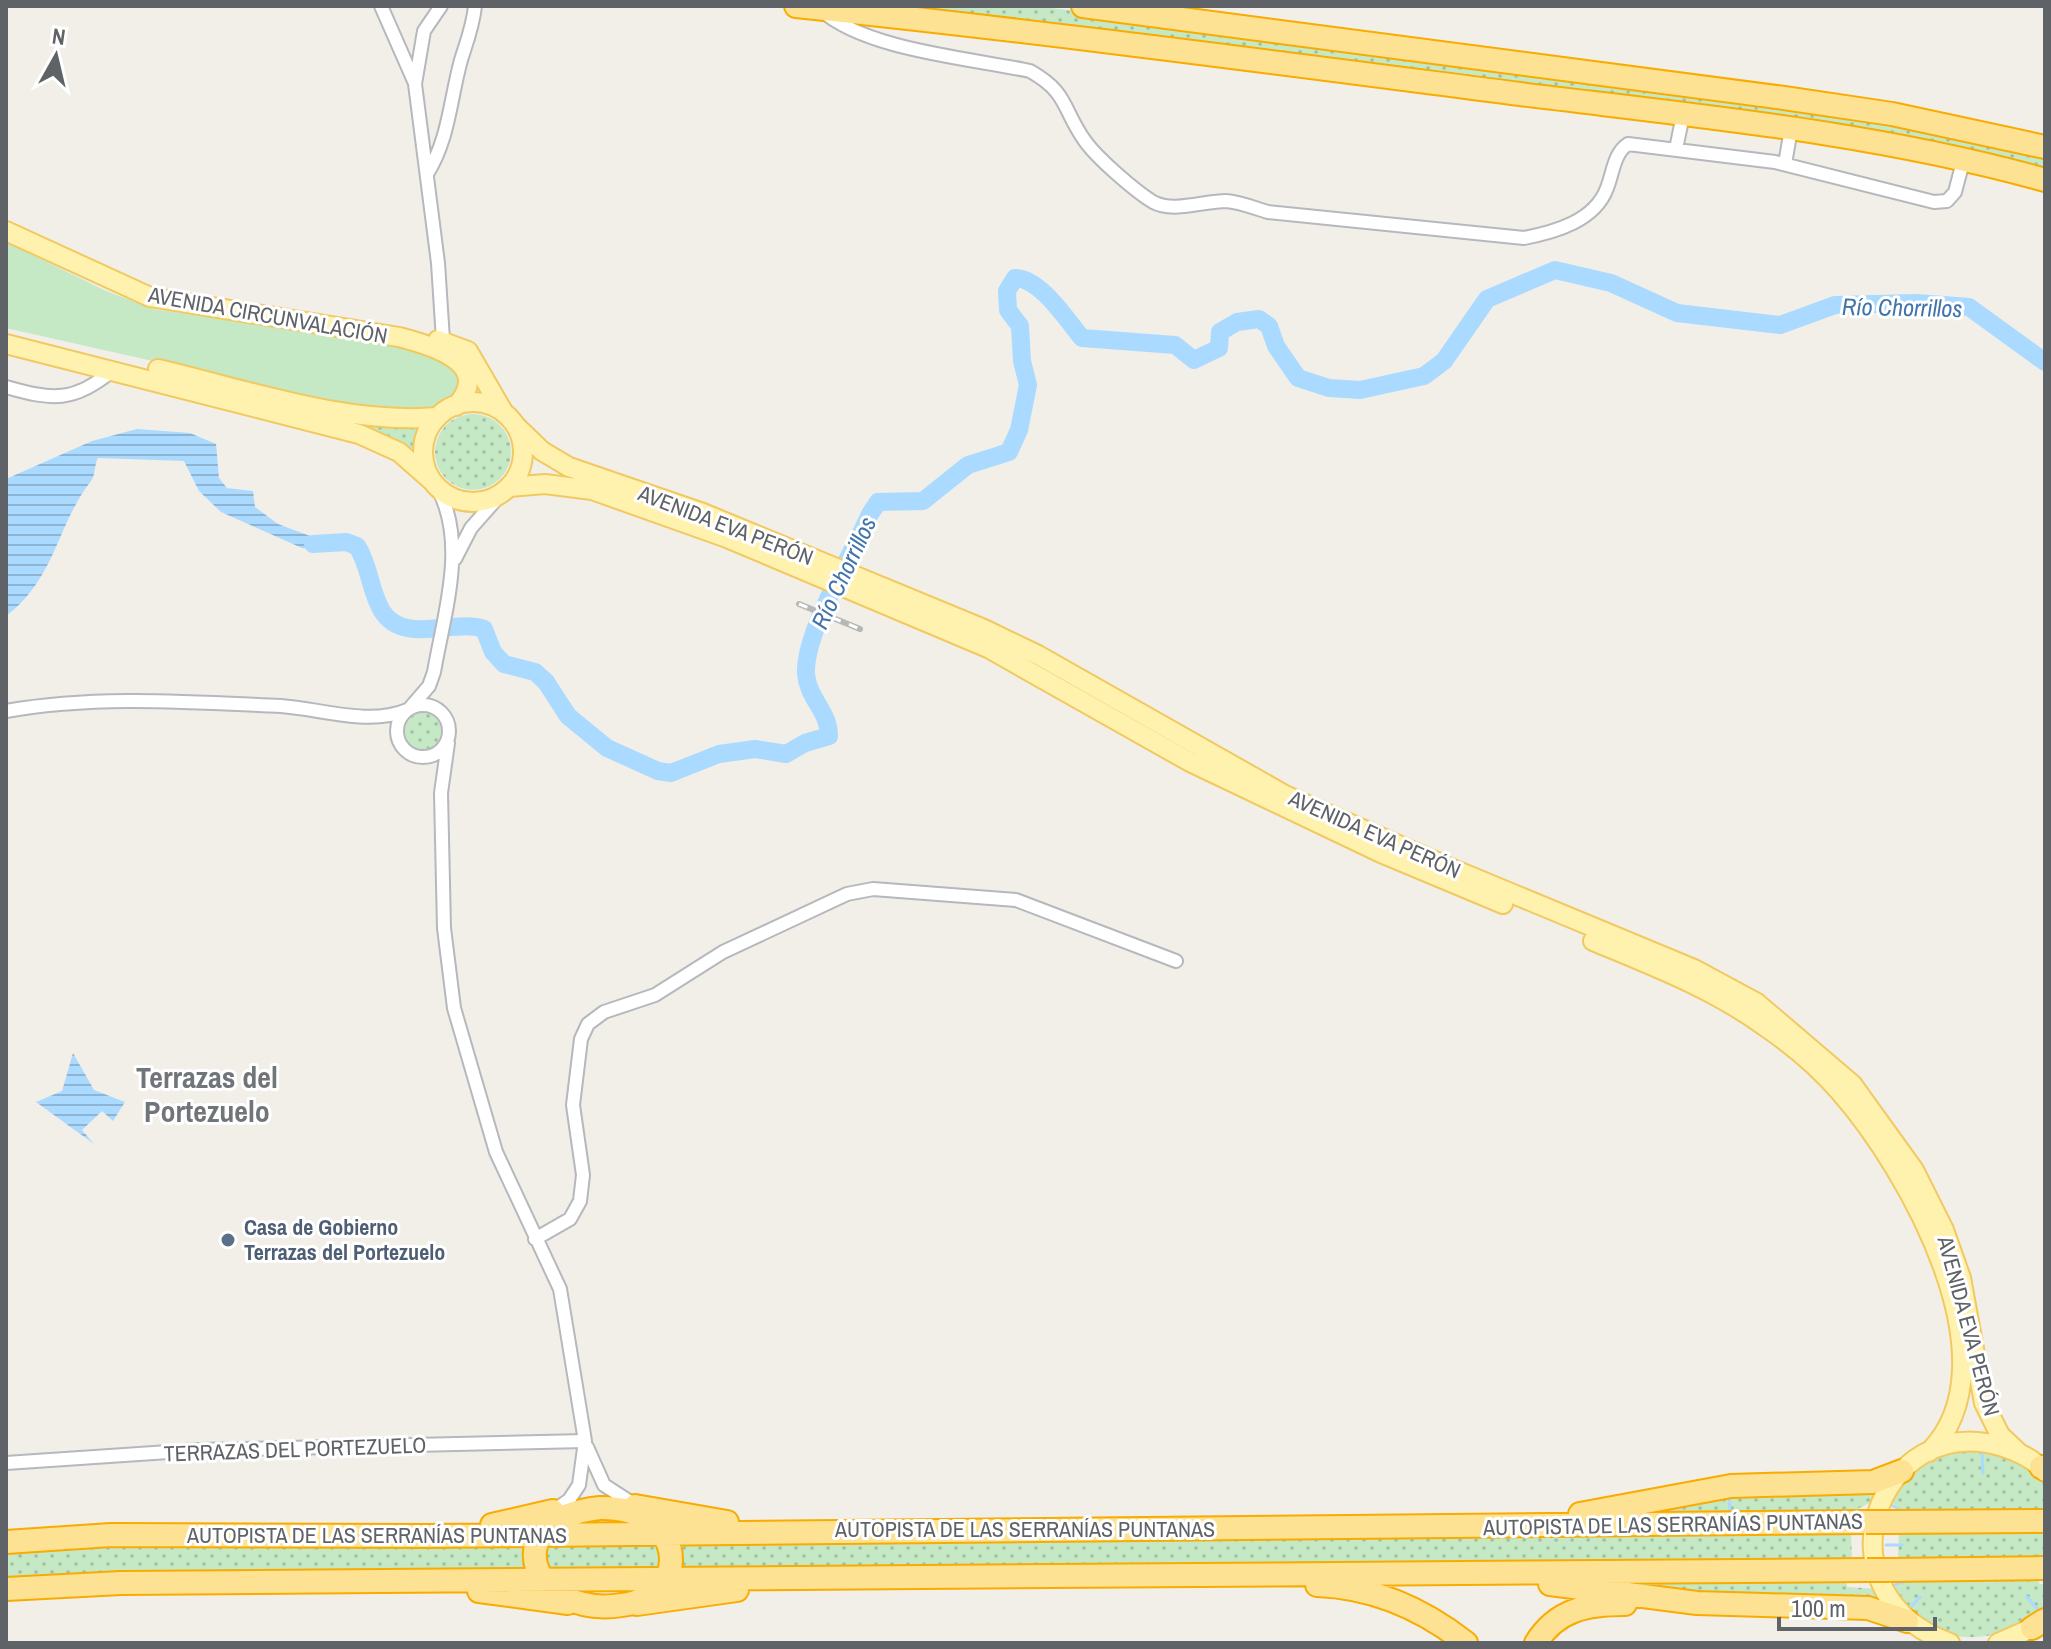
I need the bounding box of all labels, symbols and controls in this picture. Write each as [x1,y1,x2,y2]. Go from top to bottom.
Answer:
north arrow [16,16,96,96]
text: N [50,20,67,52]
street label: AVENIDA CIRCUNVALACIÓN [145,279,390,351]
water label: Río Chorrillos [1842,290,1963,324]
street label: AVENIDA EVA PERÓN [633,478,818,572]
water label: Río Chorrillos [803,511,883,634]
street label: AVENIDA EVA PERÓN [1284,782,1466,885]
district label: Terrazas del Portezuelo [136,1057,278,1131]
place label: Casa de Gobierno Terrazas del Portezuelo [244,1212,445,1267]
marker: Casa de Gobierno Terrazas del Portezuelo [219,1231,237,1249]
street label: AVENIDA EVA PERÓN [1930,1232,2007,1419]
street label: TERRAZAS DEL PORTEZUELO [163,1429,427,1469]
street label: AUTOPISTA DE LAS SERRANÍAS PUNTANAS [1482,1506,1863,1542]
street label: AUTOPISTA DE LAS SERRANÍAS PUNTANAS [834,1514,1215,1544]
street label: AUTOPISTA DE LAS SERRANÍAS PUNTANAS [186,1520,567,1550]
scale bar [1779,1581,1935,1631]
text: 100 m [1791,1592,1846,1624]

